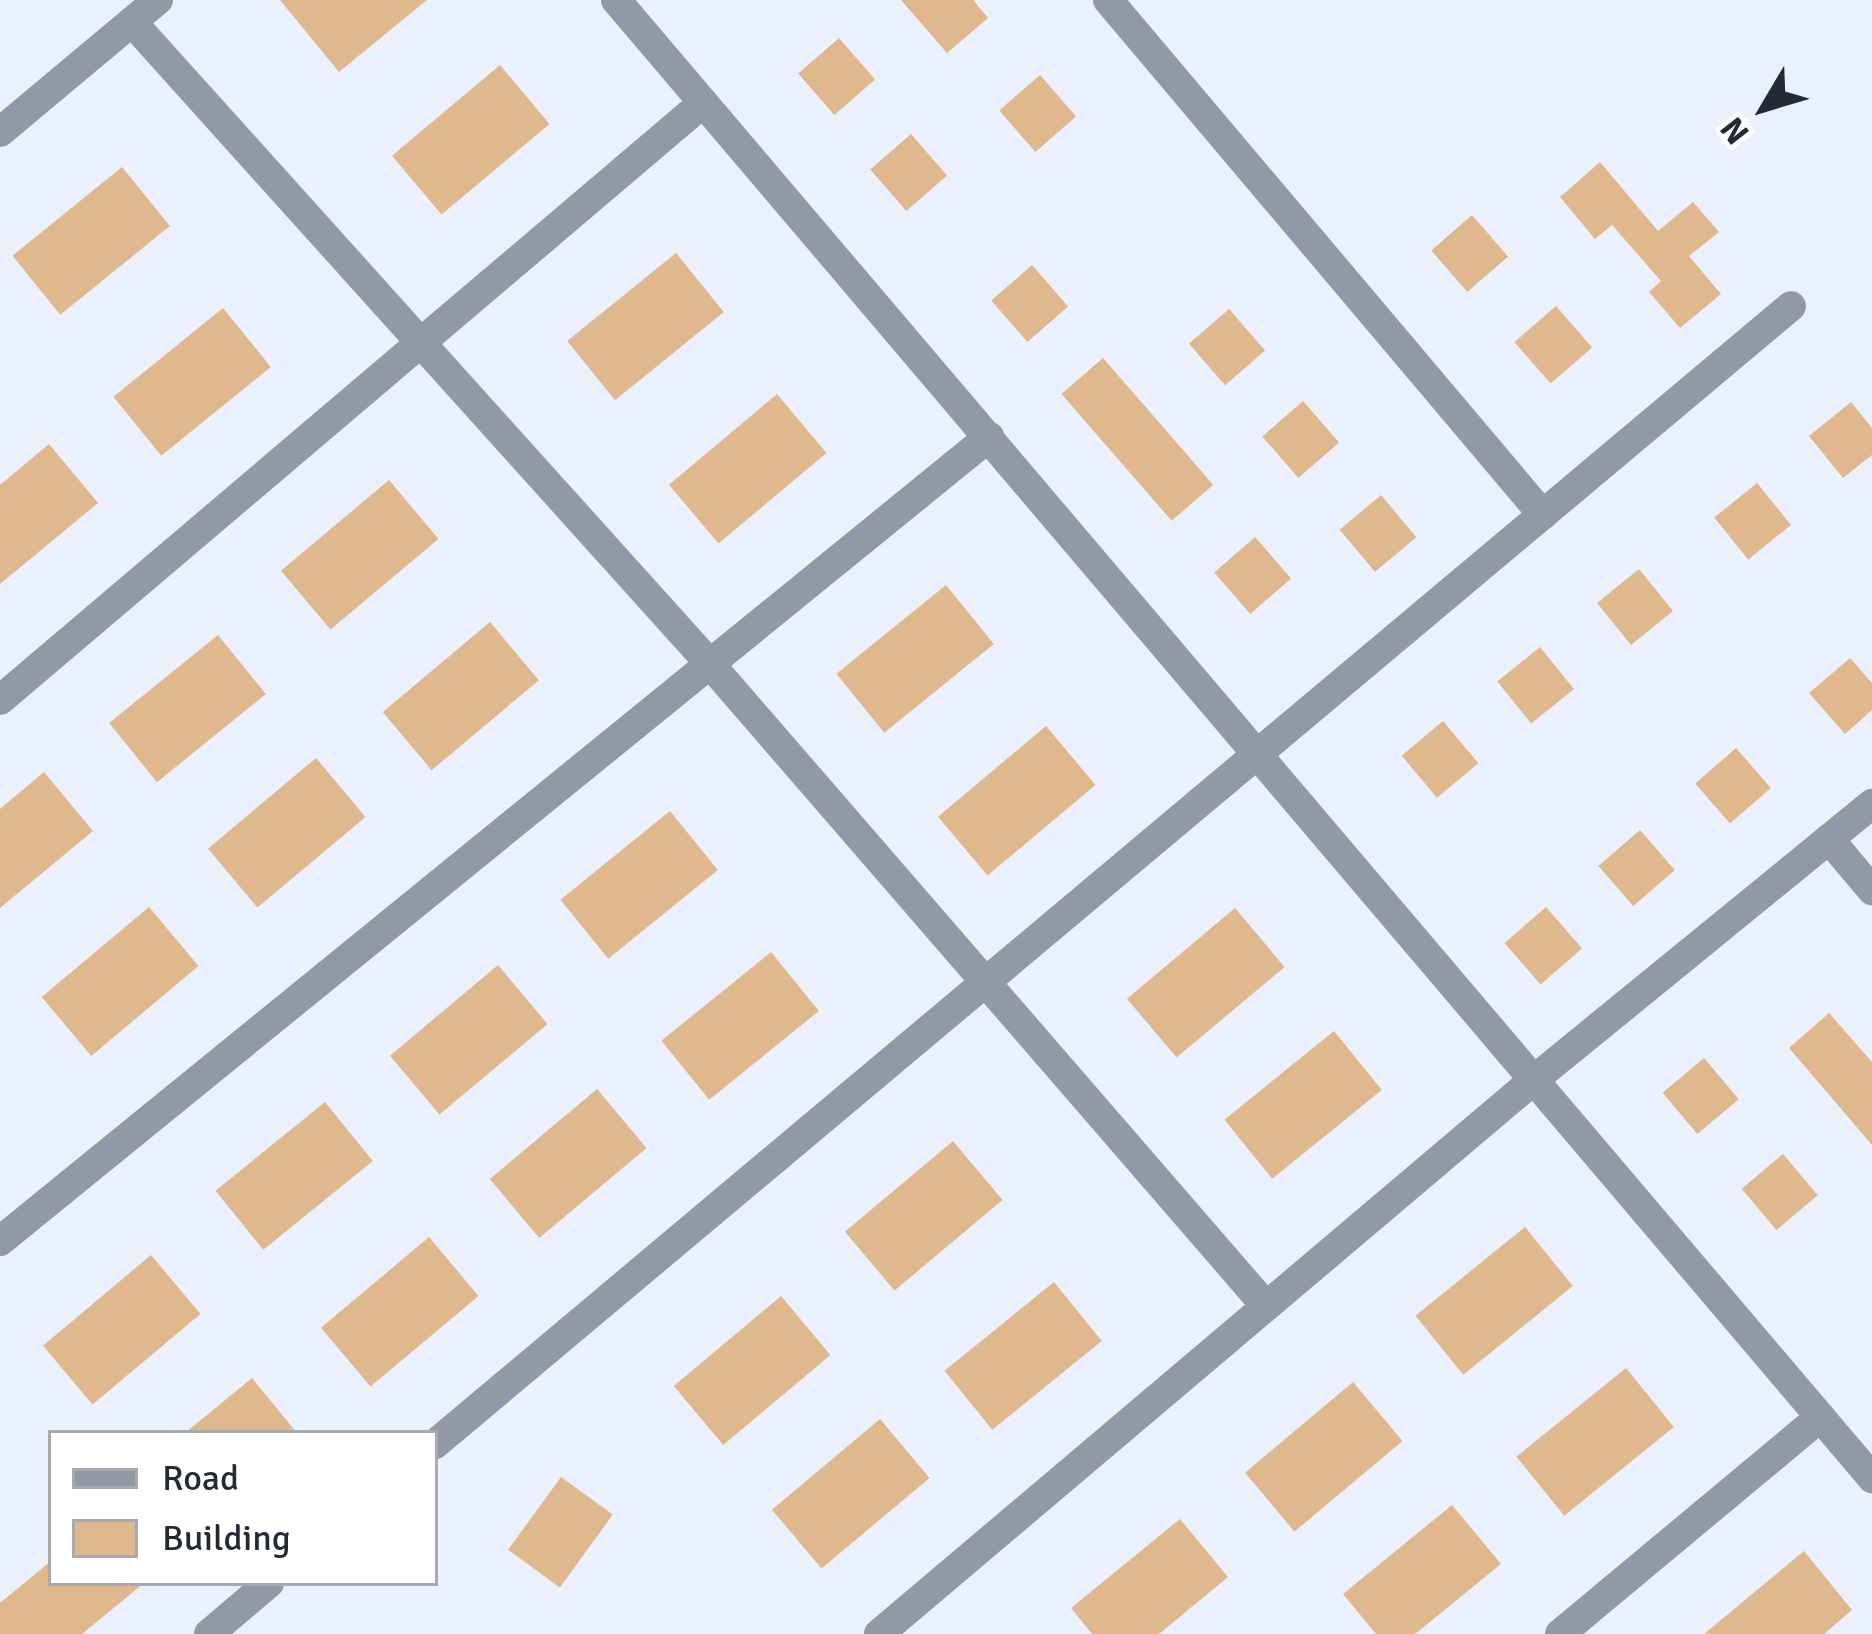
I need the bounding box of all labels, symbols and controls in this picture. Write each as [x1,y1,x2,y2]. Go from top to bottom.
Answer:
north arrow [1704,48,1824,168]
text: N [1712,109,1758,152]
legend [48,1430,438,1586]
text: Road [162,1456,239,1501]
text: Building [162,1516,291,1561]

